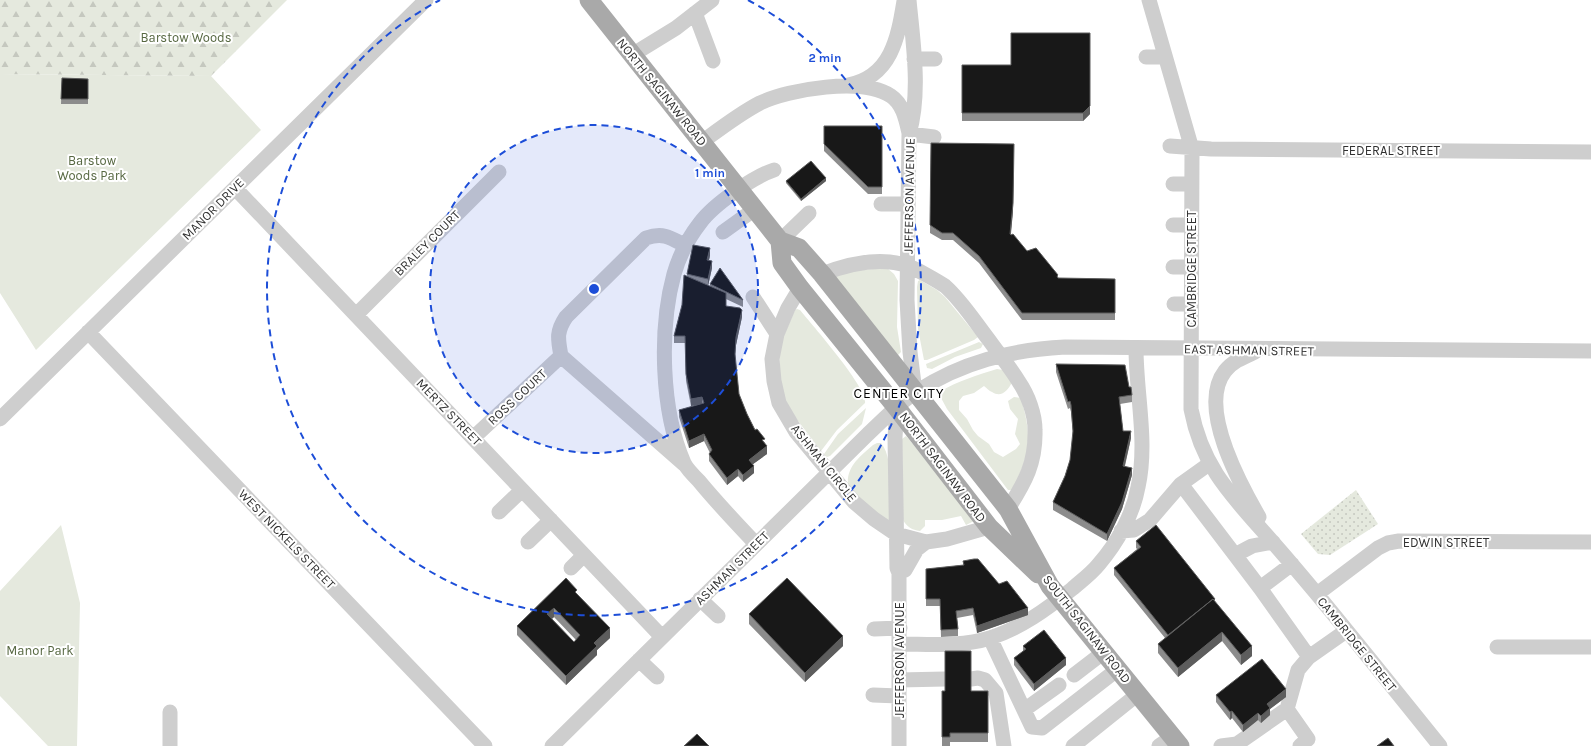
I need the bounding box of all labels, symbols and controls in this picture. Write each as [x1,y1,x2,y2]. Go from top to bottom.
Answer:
park label: Barstow Woods [140,30,232,45]
street label: NORTH SAGINAW ROAD [614,35,710,149]
text: 2 min [808,51,842,65]
street label: JEFFERSON AVENUE [900,138,918,254]
street label: FEDERAL STREET [1342,143,1441,158]
park label: Barstow Woods Park [57,153,127,183]
text: 1 min [695,166,725,180]
street label: MANOR DRIVE [179,175,247,243]
street label: BRALEY COURT [391,207,463,279]
street label: CAMBRIDGE STREET [1184,210,1199,327]
centre of rings [587,282,601,296]
street label: EAST ASHMAN STREET [1184,341,1315,359]
street label: ROSS COURT [485,366,550,428]
street label: MERTZ STREET [413,375,485,449]
district label: CENTER CITY [854,385,945,402]
street label: NORTH SAGINAW ROAD [897,409,989,525]
street label: ASHMAN CIRCLE [788,421,860,505]
street label: WEST NICKELS STREET [236,486,339,592]
street label: ASHMAN STREET [692,528,772,608]
street label: EDWIN STREET [1403,535,1490,550]
street label: SOUTH SAGINAW ROAD [1040,572,1134,686]
street label: CAMBRIDGE STREET [1314,594,1400,695]
street label: JEFFERSON AVENUE [892,602,907,718]
park label: Manor Park [6,643,74,658]

